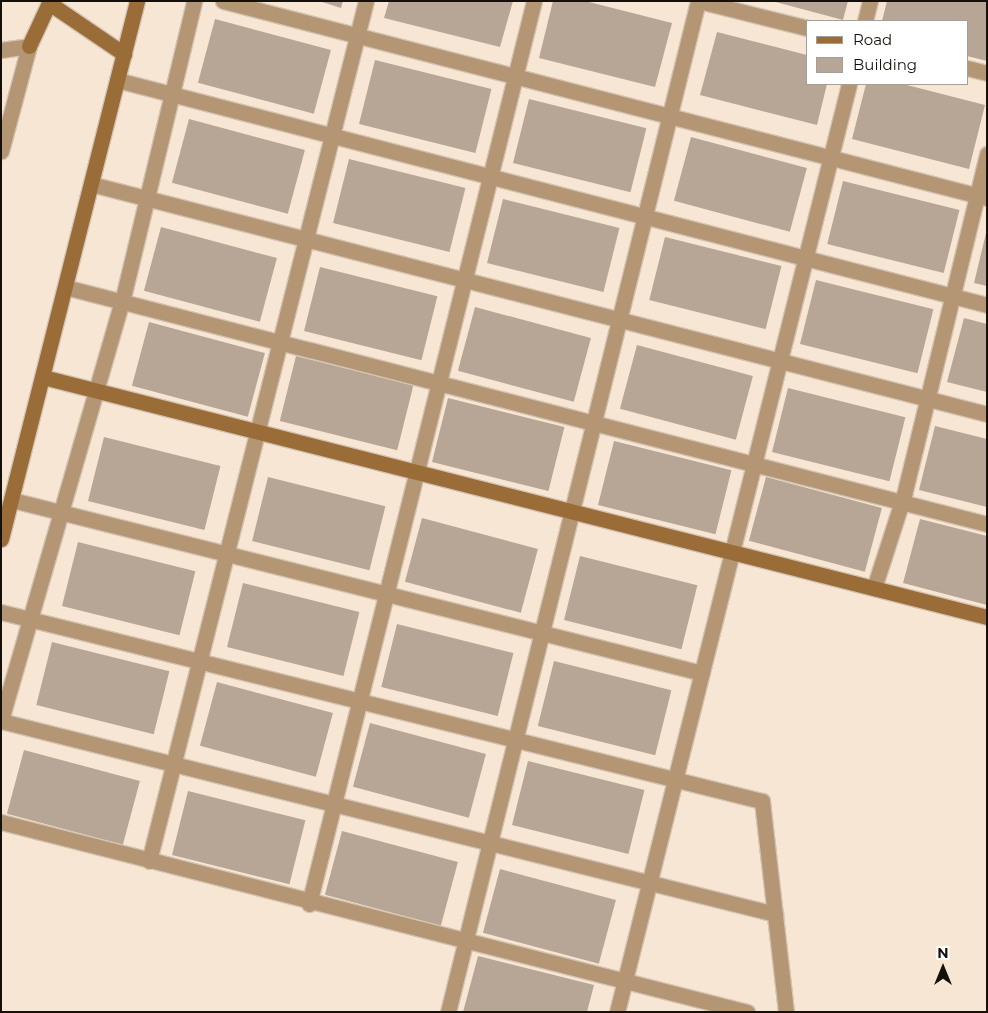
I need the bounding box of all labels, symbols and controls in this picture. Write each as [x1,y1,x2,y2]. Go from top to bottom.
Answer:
legend [806,20,968,85]
text: Road [853,30,892,49]
text: Building [853,55,917,74]
north arrow [918,943,968,993]
text: N [937,944,949,962]

